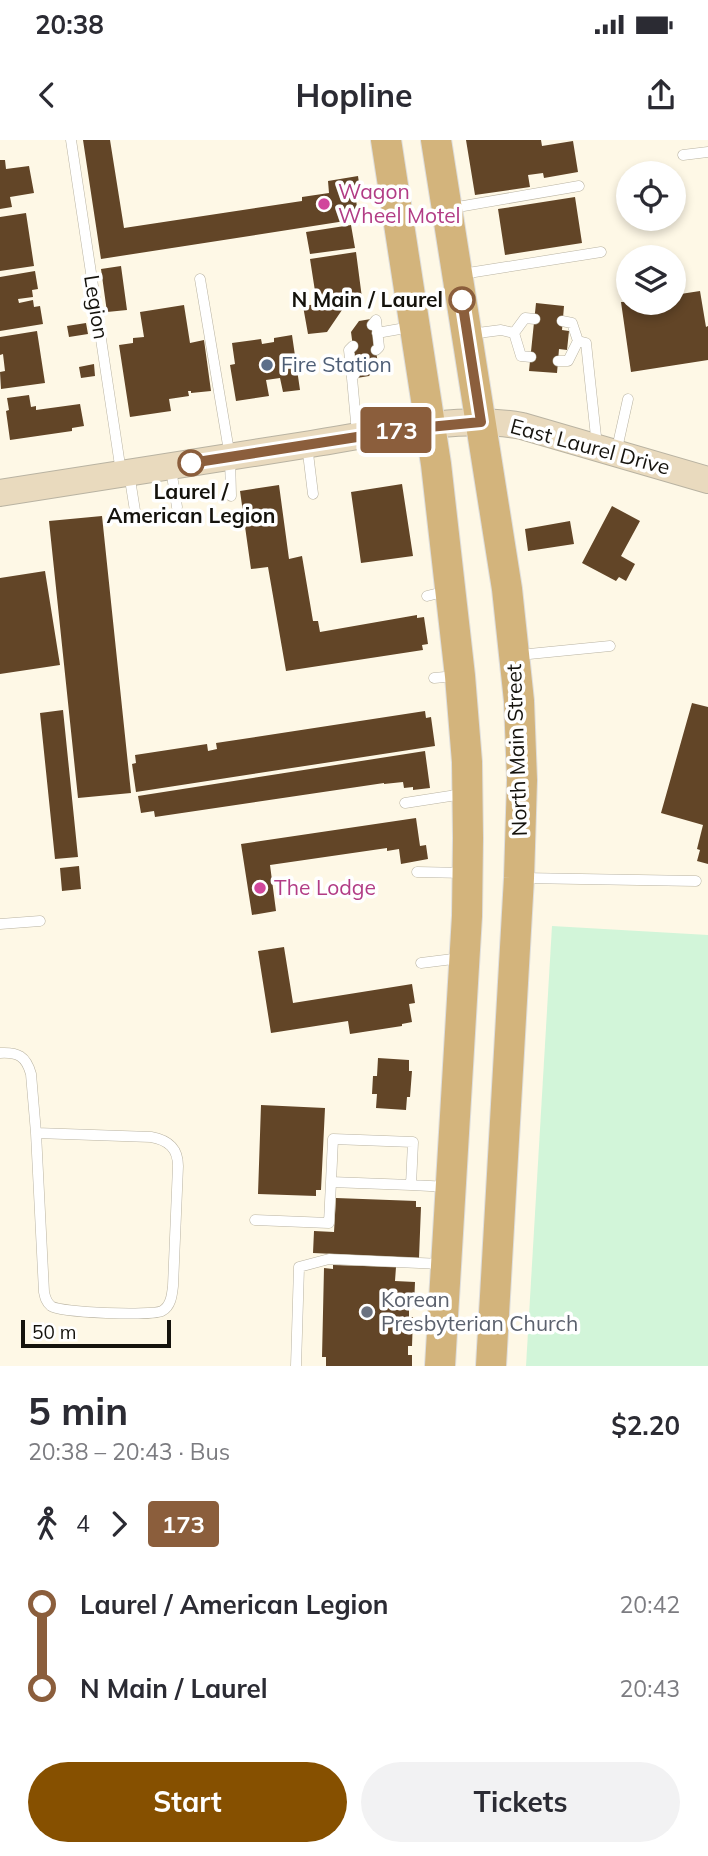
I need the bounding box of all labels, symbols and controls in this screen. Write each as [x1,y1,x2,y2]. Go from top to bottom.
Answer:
text: 20:38 [35,8,104,41]
text: Hopline [295,75,413,115]
icon: back [28,76,66,114]
icon: share [642,76,680,114]
map controls [616,161,686,315]
button: locate [616,161,686,231]
place label: Wagon Wheel Motel [338,178,461,228]
marker: Wagon Wheel Motel [316,196,332,212]
button: layers [616,245,686,315]
street label: Legion [79,273,115,341]
place label: N Main / Laurel [291,286,443,312]
marker: N Main / Laurel [449,287,475,313]
place label: Fire Station [281,351,392,377]
marker: Fire Station [259,357,275,373]
line badge: 173 [356,407,436,453]
street label: East Laurel Drive [508,412,673,480]
text: 173 [374,415,418,445]
marker: Laurel / American Legion [178,450,204,476]
place label: Laurel / American Legion [107,478,275,528]
street label: North Main Street [500,663,532,837]
place label: The Lodge [274,874,376,900]
marker: The Lodge [252,880,268,896]
place label: Korean Presbyterian Church [381,1286,578,1336]
marker: Korean Presbyterian Church [359,1304,375,1320]
scale bar [21,1317,172,1349]
text: 50 m [32,1320,76,1344]
text: 5 min [28,1387,128,1435]
text: $2.20 [611,1409,680,1442]
text: 20:38 – 20:43 · Bus [28,1437,230,1466]
icon: walk [28,1505,66,1543]
icon: forward [100,1505,138,1543]
text: 4 [76,1509,90,1538]
text: 173 [162,1509,205,1539]
text: Laurel / American Legion [80,1588,388,1621]
text: 20:42 [620,1590,680,1619]
text: N Main / Laurel [80,1672,268,1705]
text: 20:43 [620,1674,680,1703]
button: Start [28,1762,347,1842]
button: Tickets [361,1762,680,1842]

